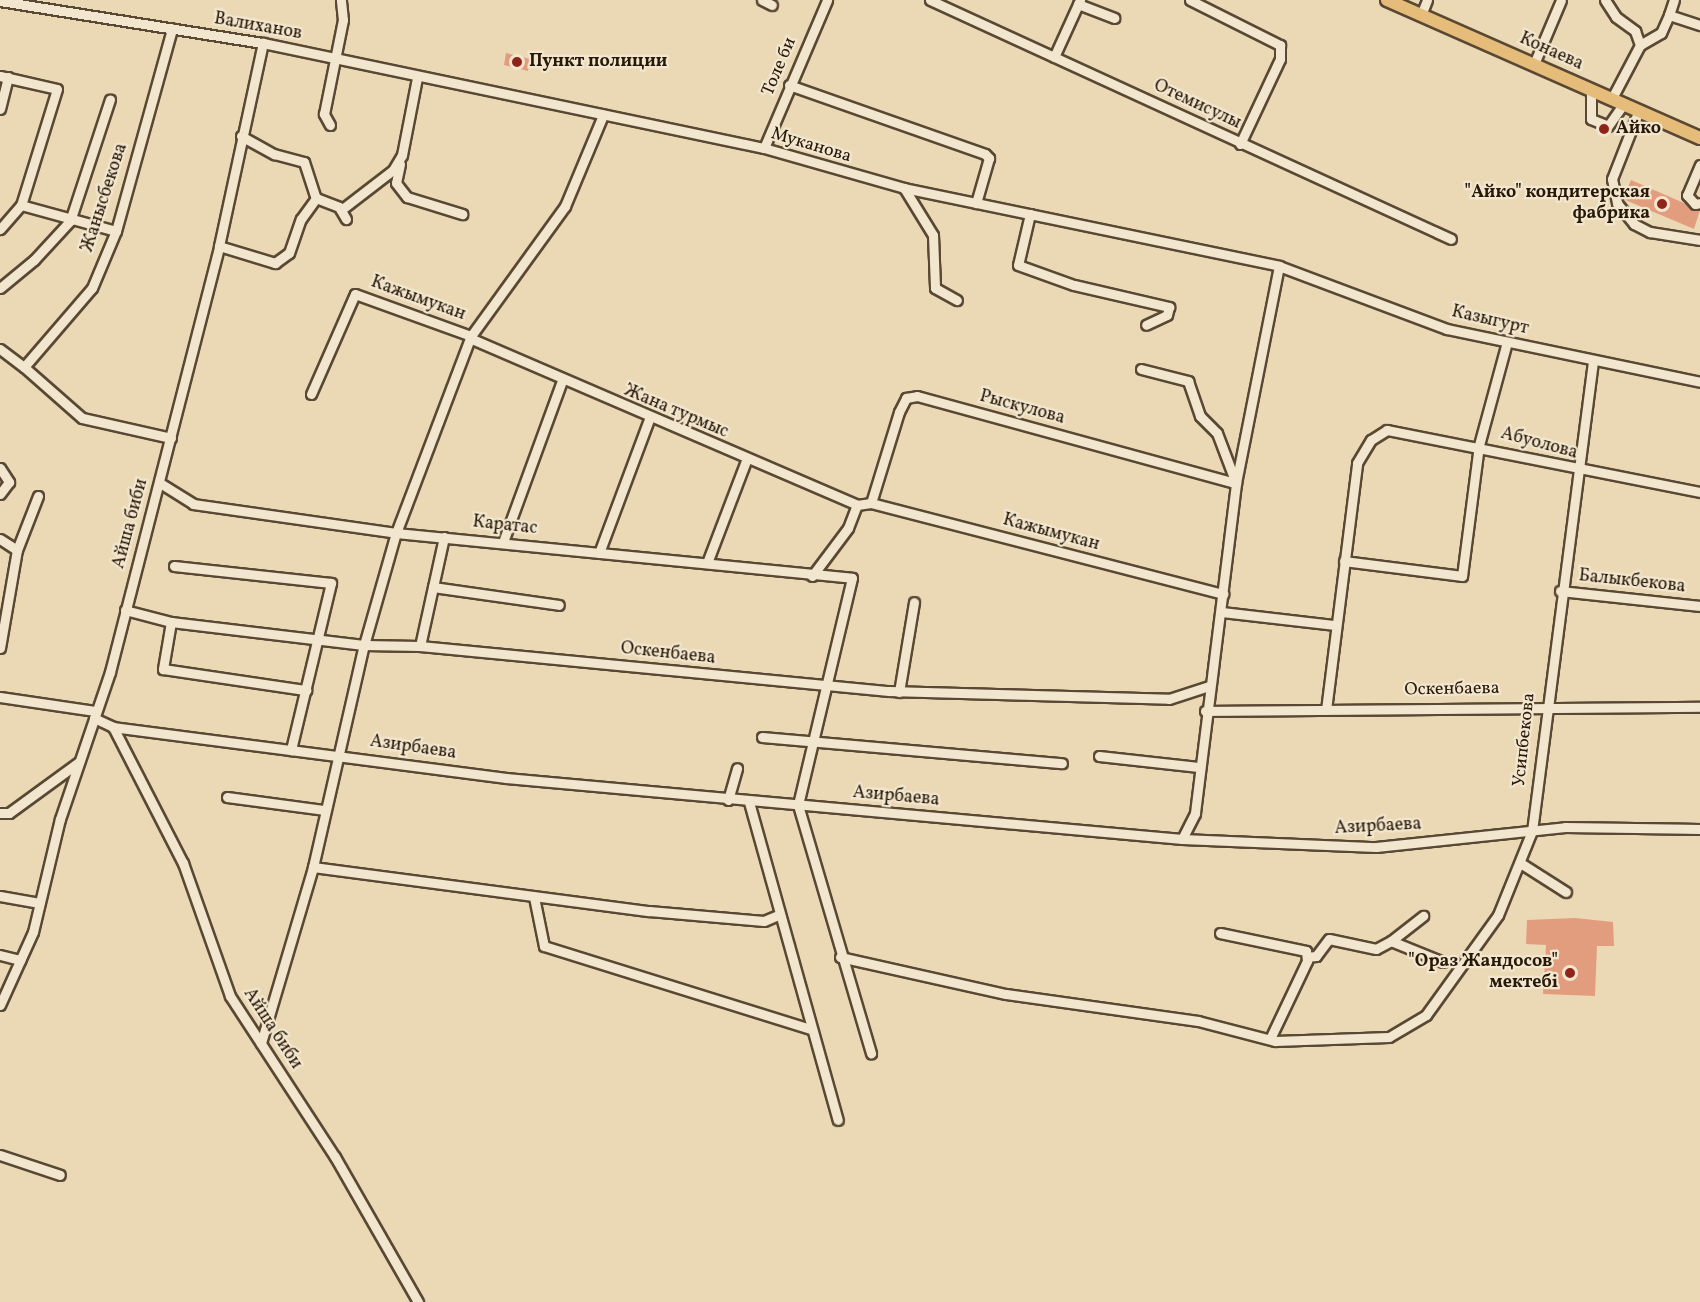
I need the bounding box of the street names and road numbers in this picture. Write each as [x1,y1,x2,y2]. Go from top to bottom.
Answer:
street label: Валиханов [212,9,304,45]
street label: Конаева [1516,28,1586,76]
street label: Толе би [758,35,802,99]
street label: Отемисулы [1150,75,1244,135]
street label: Муканова [768,124,854,168]
street label: Жанысбекова [77,141,133,255]
street label: Кажымукан [368,272,468,326]
street label: Казыгурт [1449,302,1531,340]
street label: Жана турмыс [620,380,732,444]
street label: Рыскулова [977,386,1067,430]
street label: Абуолова [1498,423,1580,465]
street label: Айша биби [109,477,153,571]
street label: Кажымукан [1000,510,1102,556]
street label: Каратас [471,512,539,540]
street label: Балыкбекова [1578,566,1686,598]
street label: Оскенбаева [620,638,716,670]
street label: Оскенбаева [1404,678,1500,702]
street label: Усипбекова [1509,692,1541,788]
street label: Азирбаева [368,731,458,765]
street label: Азирбаева [852,782,940,812]
street label: Азирбаева [1334,814,1422,840]
street label: Айша биби [238,984,306,1074]

